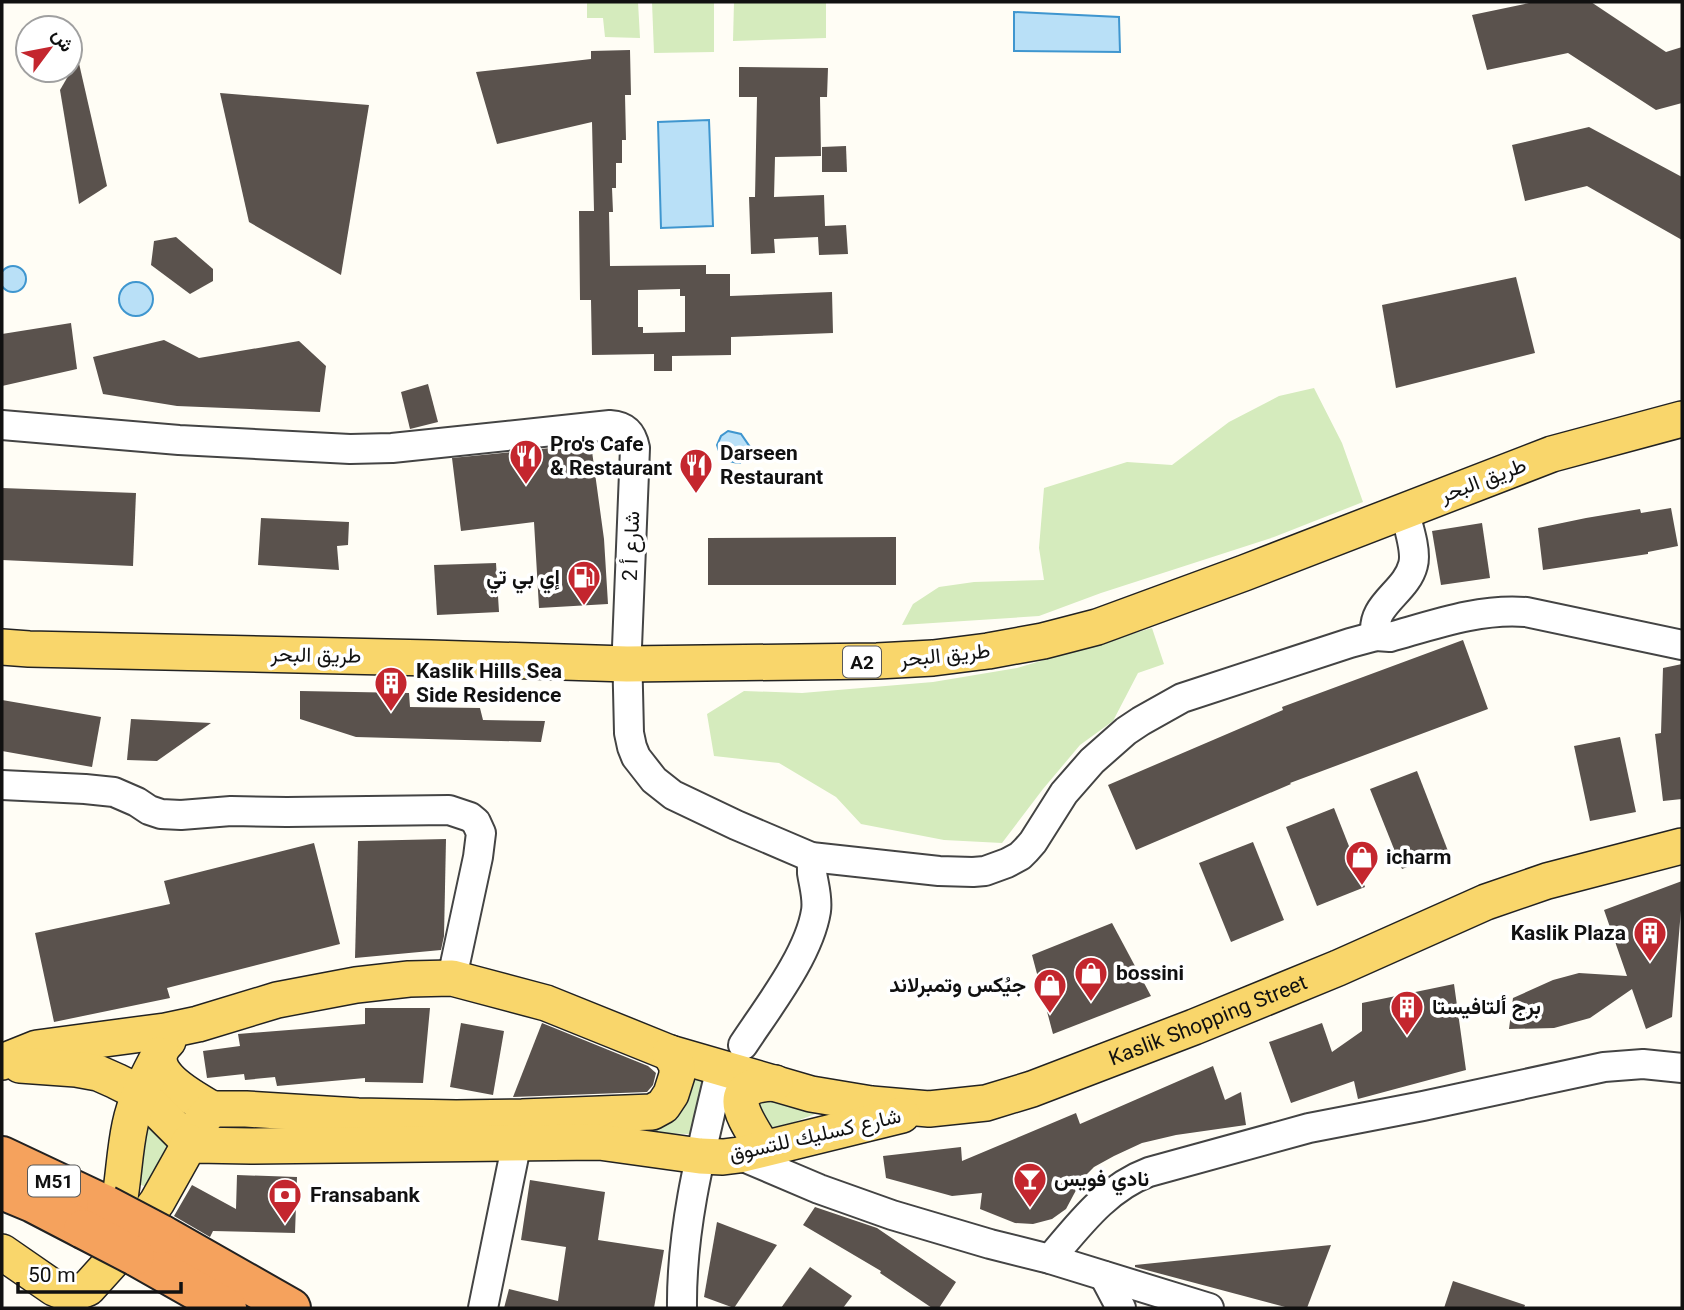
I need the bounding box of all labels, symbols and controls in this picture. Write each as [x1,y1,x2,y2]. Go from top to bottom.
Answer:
north arrow [14,14,84,84]
text: ش [43,24,80,59]
place label: Pro's Cafe & Restaurant [550,429,672,486]
restaurant icon: Pro's Cafe & Restaurant [507,437,545,486]
place label: Darseen Restaurant [720,438,823,495]
restaurant icon: Darseen Restaurant [677,446,715,495]
street label: طريق البحر [1434,450,1532,513]
street label: شارع أ 2 [615,510,650,582]
fuel station icon: إي بي تي [565,558,603,607]
place label: إي بي تي [486,562,560,595]
street label: طريق البحر [897,635,992,678]
street label: طريق البحر [269,639,362,674]
road number: A2 [843,646,881,678]
place label: Kaslik Hills Sea Side Residence [416,656,562,713]
building icon: Kaslik Hills Sea Side Residence [372,664,410,713]
shop icon: icharm [1343,838,1381,887]
place label: icharm [1386,842,1451,875]
building icon: Kaslik Plaza [1631,914,1669,963]
place label: Kaslik Plaza [1511,918,1626,951]
shop icon: bossini [1072,954,1110,1003]
place label: bossini [1116,958,1184,991]
shop icon: جيُكس وتمبرلاند [1031,966,1069,1015]
street label: Kaslik Shopping Street [1104,967,1313,1076]
place label: جيُكس وتمبرلاند [889,970,1026,1003]
building icon: برج ألتافيستا [1388,988,1426,1037]
place label: برج ألتافيستا [1432,992,1541,1025]
street label: شارع كسليك للتسوق [726,1101,905,1172]
bar icon: نادي فويس [1011,1160,1049,1209]
place label: نادي فويس [1054,1164,1149,1197]
road number: M51 [28,1166,80,1196]
bank icon: Fransabank [266,1176,304,1225]
place label: Fransabank [310,1180,420,1213]
scale bar [18,1250,180,1294]
text: 50 m [28,1260,76,1293]

